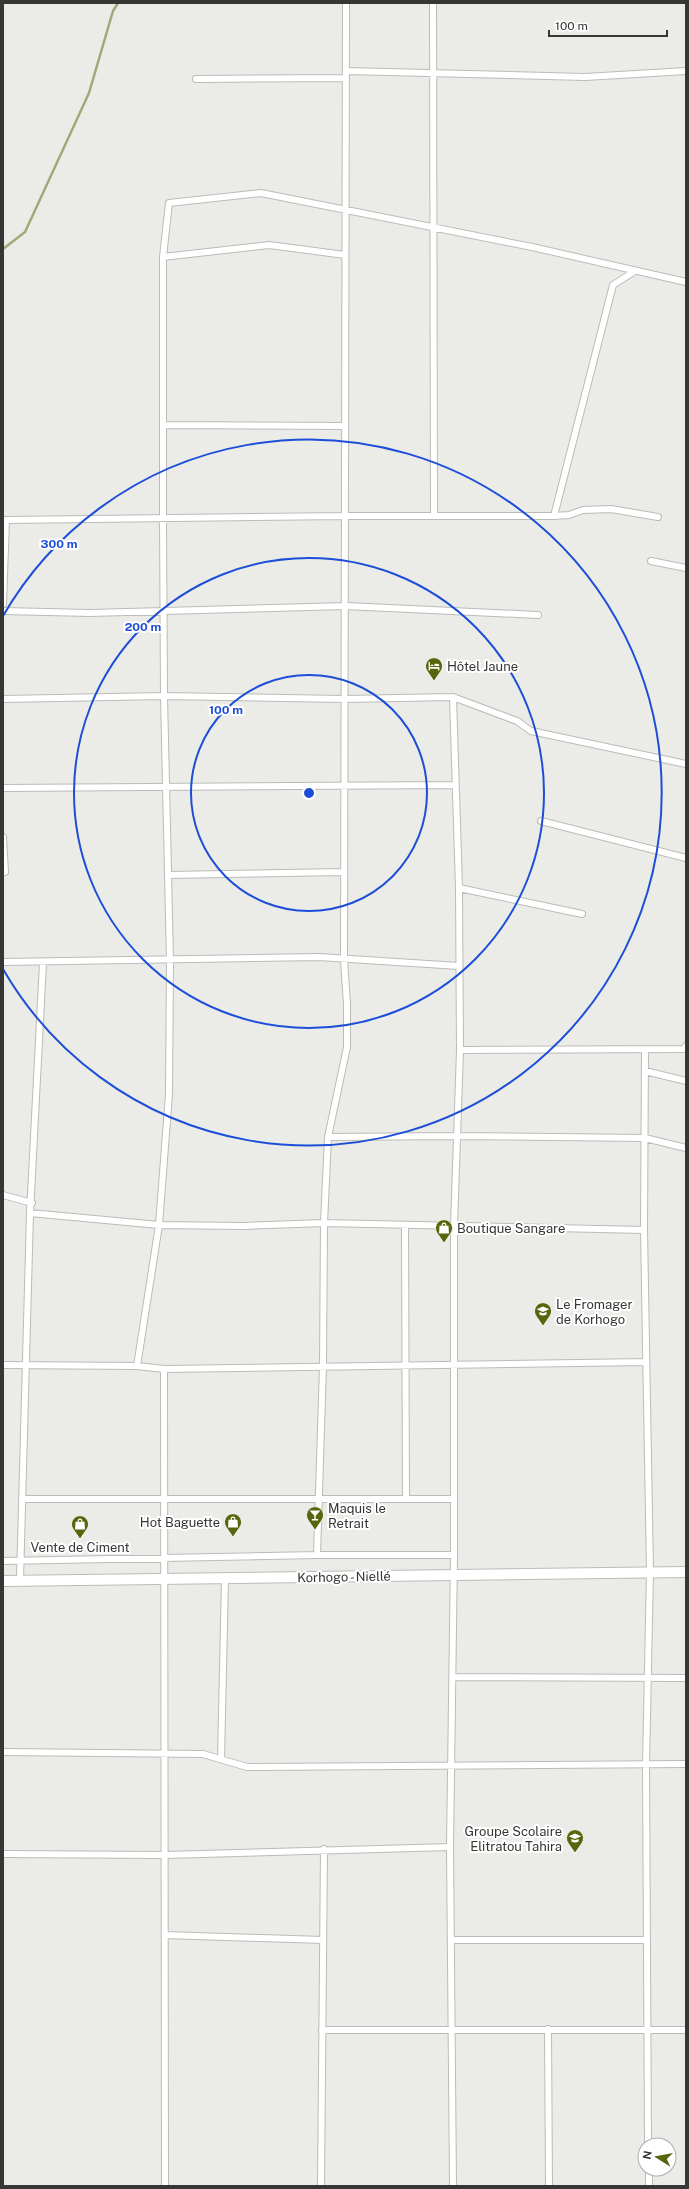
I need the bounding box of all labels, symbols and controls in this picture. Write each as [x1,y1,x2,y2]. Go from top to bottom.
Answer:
scale bar [549,12,667,38]
text: 100 m [555,19,588,33]
text: 300 m [41,537,78,551]
text: 200 m [125,620,161,634]
hotel icon: Hôtel Jaune [424,656,444,681]
place label: Hôtel Jaune [447,659,518,674]
text: 100 m [209,703,243,717]
centre of rings [302,786,316,800]
shop icon: Boutique Sangare [434,1218,454,1243]
place label: Boutique Sangare [457,1221,565,1236]
place label: Le Fromager de Korhogo [556,1297,632,1327]
school or university icon: Le Fromager de Korhogo [533,1301,553,1326]
place label: Maquis le Retrait [328,1501,386,1531]
bar icon: Maquis le Retrait [305,1505,325,1530]
shop icon: Hot Baguette [223,1512,243,1537]
shop icon: Vente de Ciment [70,1514,90,1539]
place label: Hot Baguette [140,1515,220,1530]
place label: Vente de Ciment [30,1540,130,1555]
street label: Korhogo - Niellé [297,1569,391,1585]
place label: Groupe Scolaire Elitratou Tahira [465,1824,562,1854]
school or university icon: Groupe Scolaire Elitratou Tahira [565,1828,585,1853]
north arrow [637,2137,677,2177]
text: N [640,2150,654,2160]

